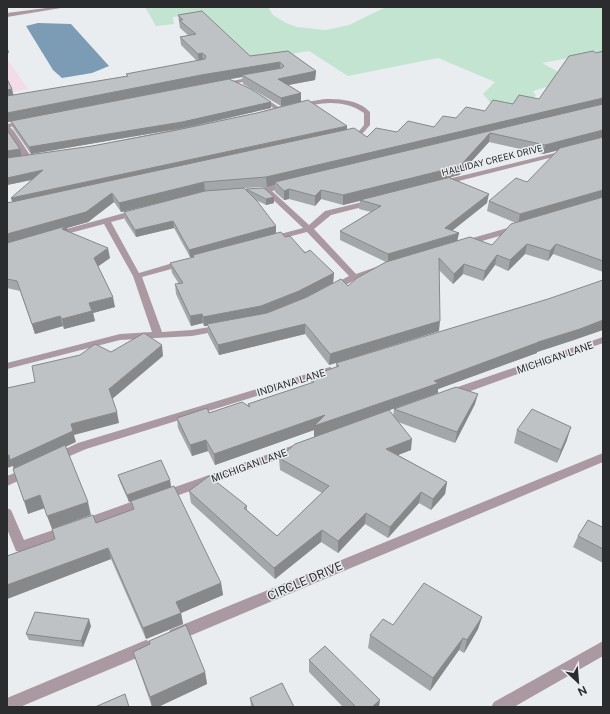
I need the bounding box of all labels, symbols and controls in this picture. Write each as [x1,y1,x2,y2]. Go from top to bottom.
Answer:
street label: HALLIDAY CREEK DRIVE [440,142,544,178]
street label: MICHIGAN LANE [515,338,595,376]
street label: INDIANA LANE [255,366,327,398]
street label: MICHIGAN LANE [209,446,289,484]
street label: CIRCLE DRIVE [265,559,345,603]
north arrow [558,662,598,702]
text: N [576,684,589,698]

